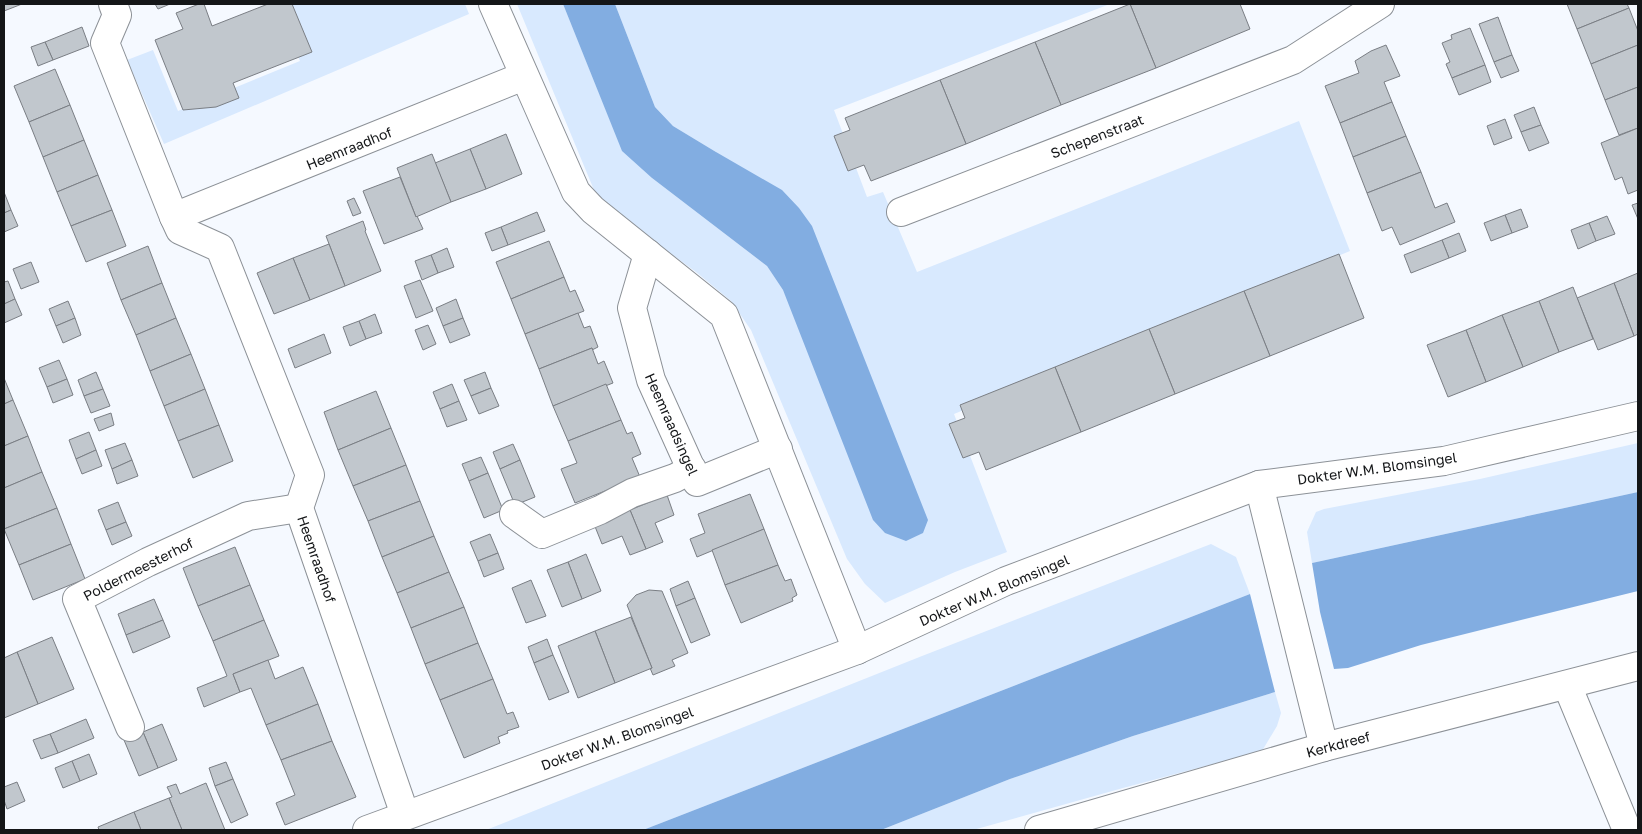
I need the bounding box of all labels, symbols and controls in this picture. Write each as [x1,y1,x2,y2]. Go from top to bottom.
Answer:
street label: Schepenstraat [1048,110,1146,162]
street label: Heemraadhof [304,123,394,173]
street label: Heemraadsingel [642,370,702,478]
street label: Dokter W.M. Blomsingel [1296,448,1458,488]
street label: Heemraadhof [294,513,340,605]
street label: Poldermeesterhof [80,534,196,604]
street label: Dokter W.M. Blomsingel [917,551,1071,629]
street label: Dokter W.M. Blomsingel [538,702,696,774]
street label: Kerkdreef [1304,727,1372,761]

